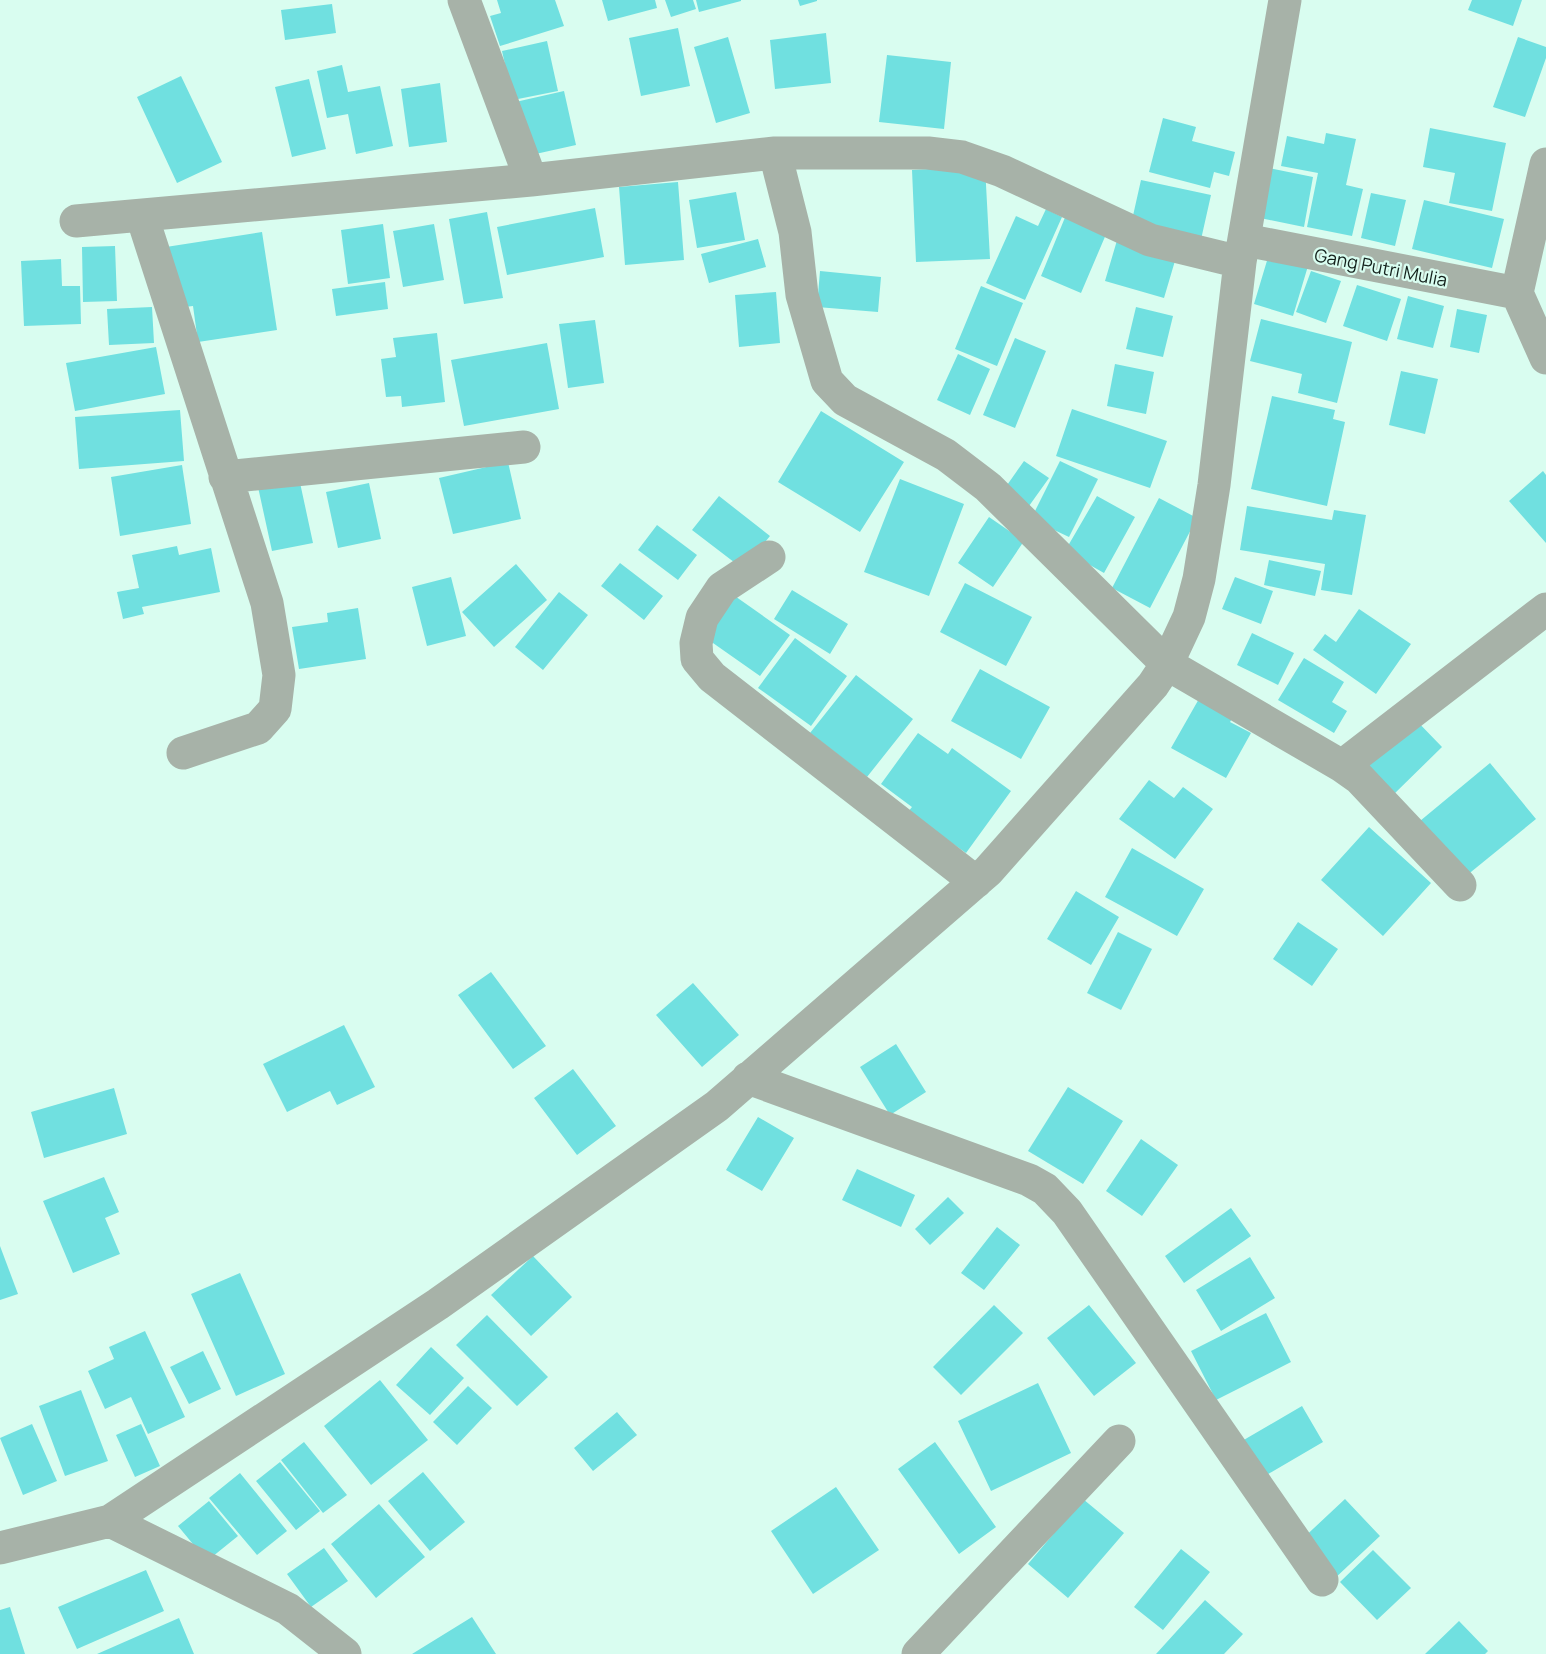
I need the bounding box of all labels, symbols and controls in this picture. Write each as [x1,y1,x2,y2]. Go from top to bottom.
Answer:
street label: Gang Putri Mulia [1312,242,1450,292]

